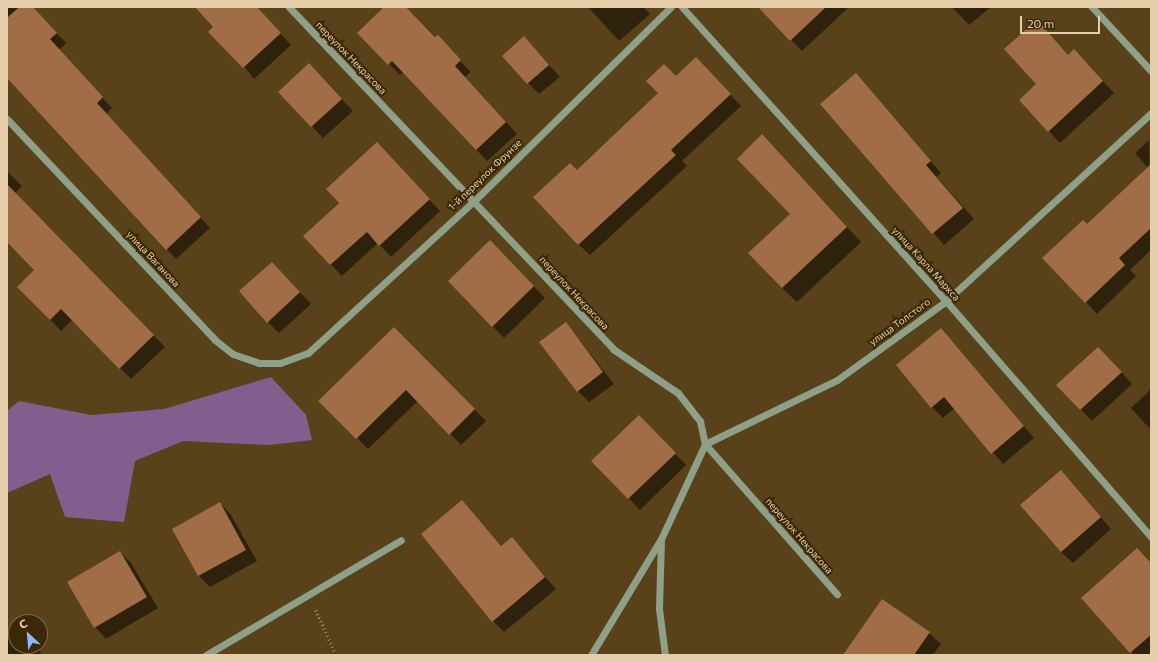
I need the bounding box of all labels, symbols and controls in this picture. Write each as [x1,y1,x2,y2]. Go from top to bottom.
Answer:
scale bar [1022,8,1102,34]
text: 20 m [1027,16,1054,30]
street label: переулок Некрасова [313,19,389,97]
street label: 1-й переулок Фрунзе [446,137,524,213]
street label: улица Карла Маркса [890,224,962,304]
street label: улица Ваганова [124,228,182,290]
street label: переулок Некрасова [537,254,611,332]
street label: улица Толстого [867,296,933,348]
street label: переулок Некрасова [763,496,835,576]
north arrow [8,614,48,654]
text: С [17,616,29,631]

